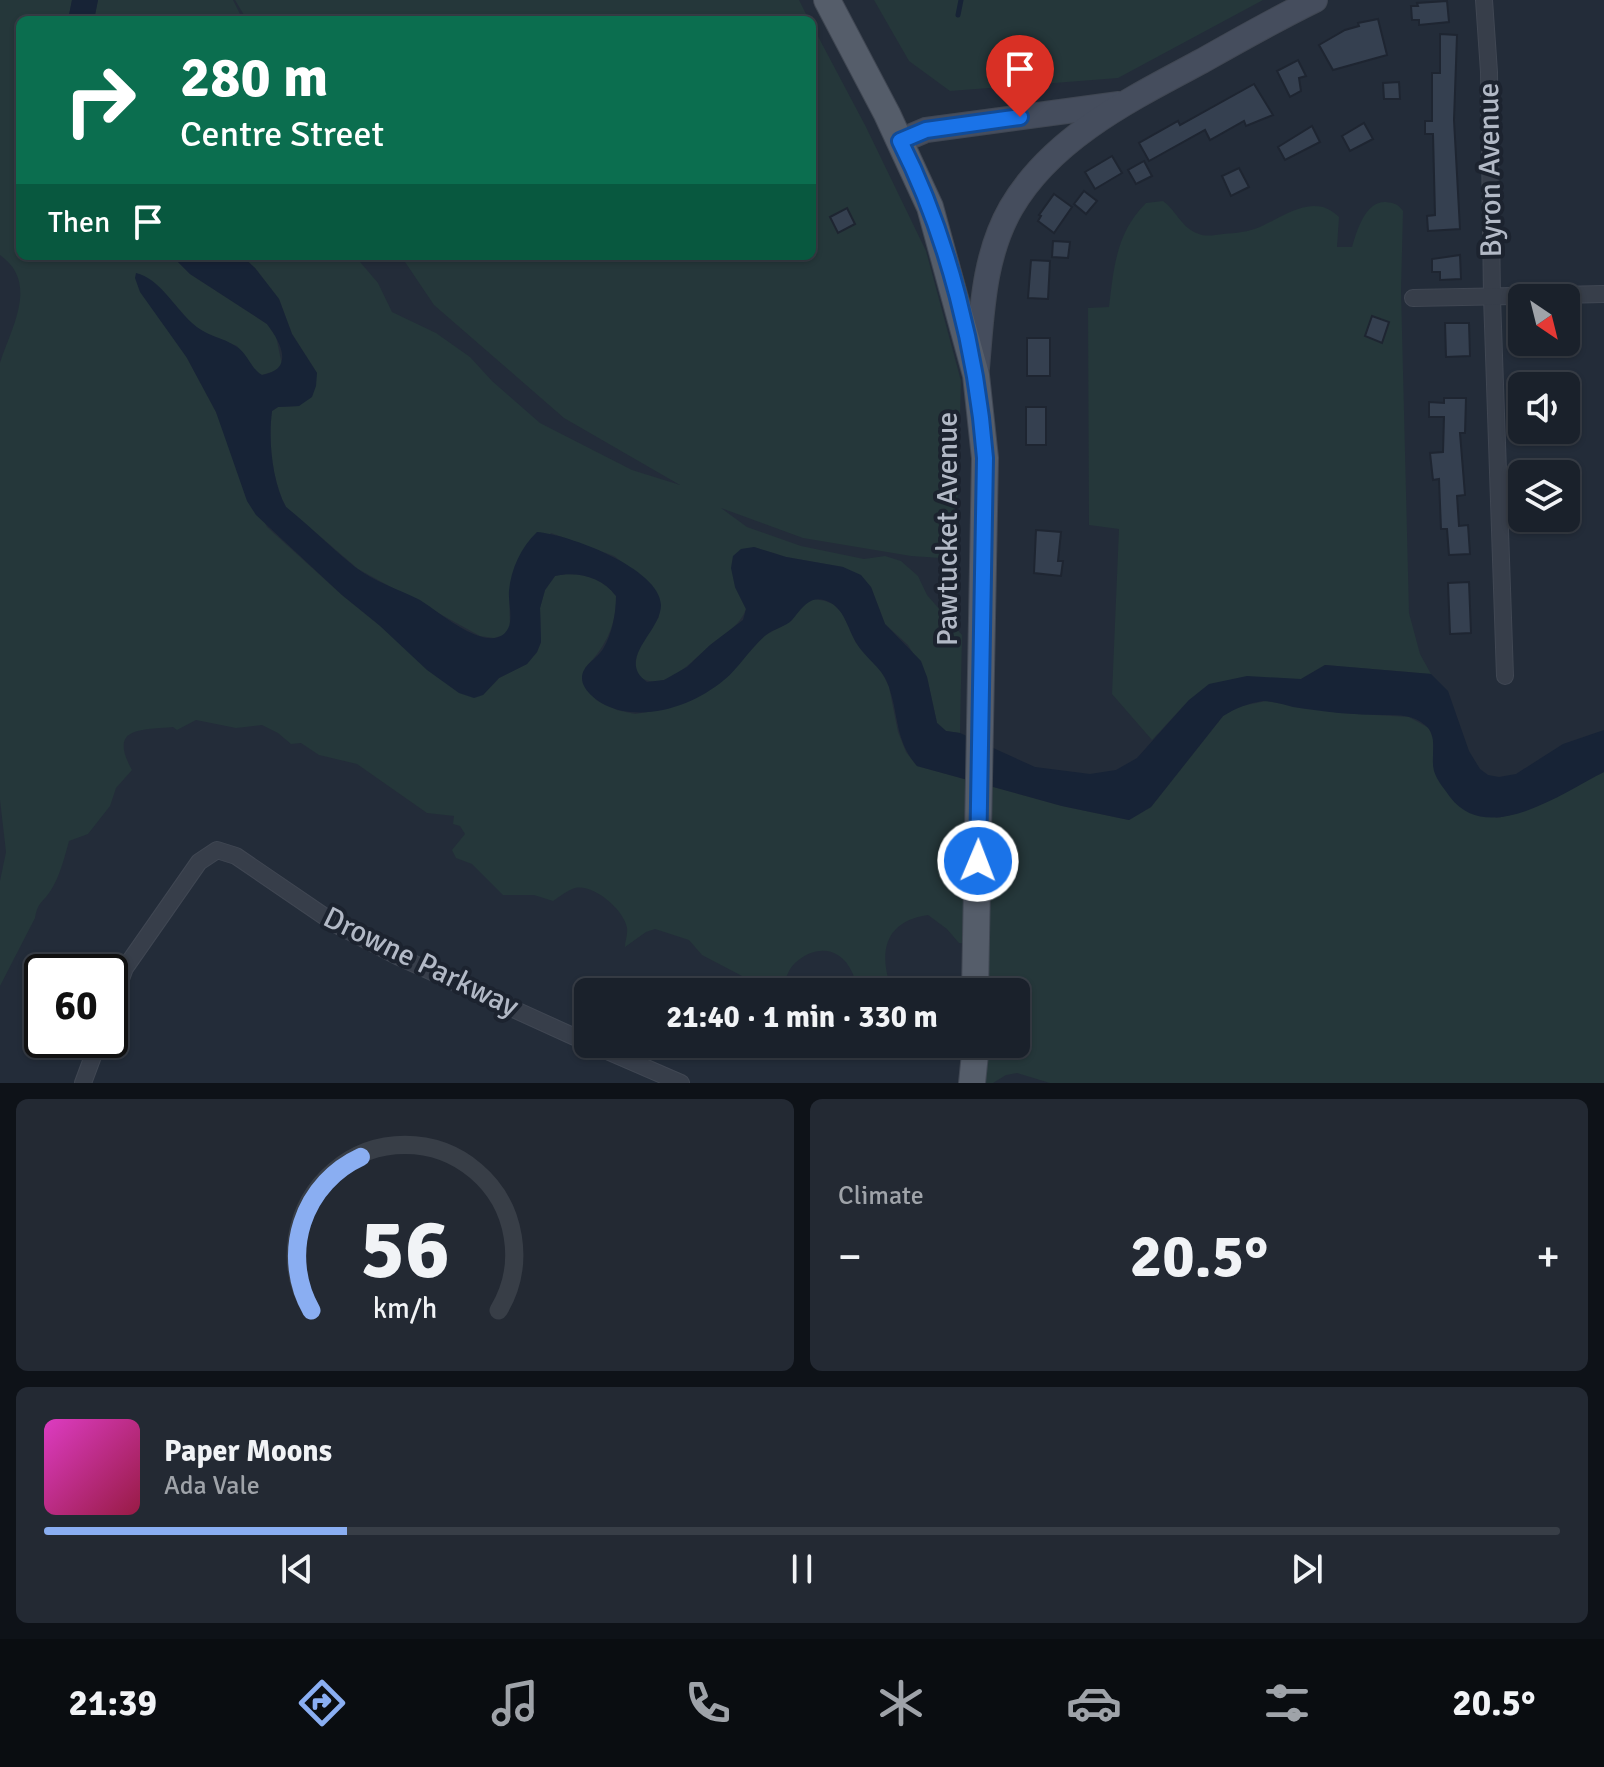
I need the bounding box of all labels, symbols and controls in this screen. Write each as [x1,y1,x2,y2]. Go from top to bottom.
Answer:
pin [986,35,1054,117]
text: 280 m [180,43,328,112]
icon: arrive [998,47,1042,91]
icon: right [48,48,152,152]
street label: Byron Avenue [1470,82,1510,258]
text: Centre Street [180,112,384,157]
icon: arrive [126,200,170,244]
text: Then [48,204,110,241]
north arrow [1508,284,1580,356]
map controls [1508,284,1580,532]
button: sound [1508,372,1580,444]
street label: Pawtucket Avenue [929,412,966,646]
button: layers [1508,460,1580,532]
position arrow [936,819,1020,903]
street label: Drowne Parkway [317,899,525,1025]
speed limit sign: 60 [24,954,128,1058]
text: 21:40 · 1 min · 330 m [666,999,938,1036]
text: Climate [838,1180,924,1212]
text: 56 [360,1199,450,1301]
text: 20.5° [1130,1220,1268,1294]
text: − [838,1230,862,1284]
text: + [1536,1230,1560,1284]
text: km/h [373,1291,437,1326]
text: Paper Moons [164,1433,332,1470]
text: Ada Vale [164,1470,260,1502]
icon: previous [275,1547,319,1591]
icon: pause [780,1547,824,1591]
icon: next [1285,1547,1329,1591]
icon: directions [294,1675,350,1731]
icon: music [487,1675,543,1731]
icon: phone [680,1675,736,1731]
icon: climate [873,1675,929,1731]
icon: car [1066,1675,1122,1731]
icon: filters [1259,1675,1315,1731]
text: 21:39 [69,1681,157,1726]
text: 20.5° [1452,1681,1535,1726]

